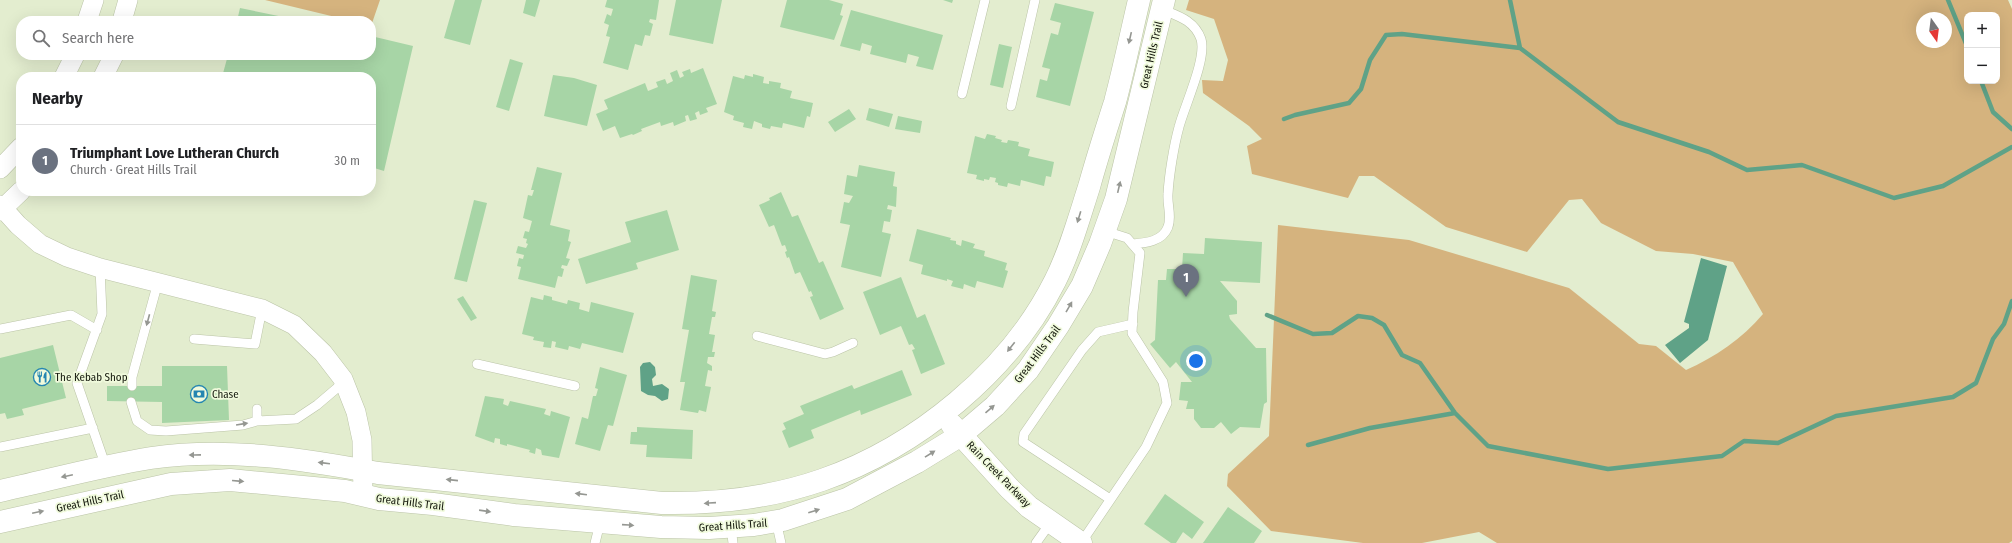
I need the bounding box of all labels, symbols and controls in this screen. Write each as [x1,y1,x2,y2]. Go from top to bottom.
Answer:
north arrow [1916,12,1952,48]
map controls [1964,12,2000,84]
button: + [1964,12,2000,48]
search box [16,16,376,60]
street label: Great Hills Trail [1137,20,1166,90]
icon: search [30,27,52,49]
text: Search here [62,29,134,47]
one-way arrow [1126,32,1132,44]
button: − [1964,48,2000,84]
text: Nearby [32,88,83,109]
text: Triumphant Love Lutheran Church [70,144,279,162]
text: 1 [42,153,48,168]
text: 30 m [334,153,360,168]
text: Church · Great Hills Trail [70,162,197,177]
one-way arrow [1116,181,1122,193]
one-way arrow [1076,211,1082,223]
pin: 1 [1173,264,1199,297]
one-way arrow [1066,301,1073,313]
one-way arrow [144,314,150,326]
street label: Great Hills Trail [1012,323,1063,386]
one-way arrow [1007,341,1015,352]
your location [1186,351,1206,371]
restaurant icon: The Kebab Shop [32,367,52,387]
place label: The Kebab Shop [55,371,128,384]
bank icon: Chase [189,384,209,404]
place label: Chase [212,388,239,401]
one-way arrow [985,405,995,414]
one-way arrow [236,421,249,427]
street label: Rain Creek Parkway [964,439,1033,510]
one-way arrow [925,450,935,458]
one-way arrow [188,452,201,458]
one-way arrow [318,460,330,466]
one-way arrow [61,474,73,480]
one-way arrow [446,476,458,483]
one-way arrow [232,478,244,484]
street label: Great Hills Trail [55,488,125,515]
one-way arrow [575,491,587,497]
street label: Great Hills Trail [375,492,445,513]
one-way arrow [704,499,716,506]
one-way arrow [479,508,491,514]
one-way arrow [808,508,820,514]
one-way arrow [32,509,44,515]
street label: Great Hills Trail [698,517,768,534]
one-way arrow [622,522,634,529]

